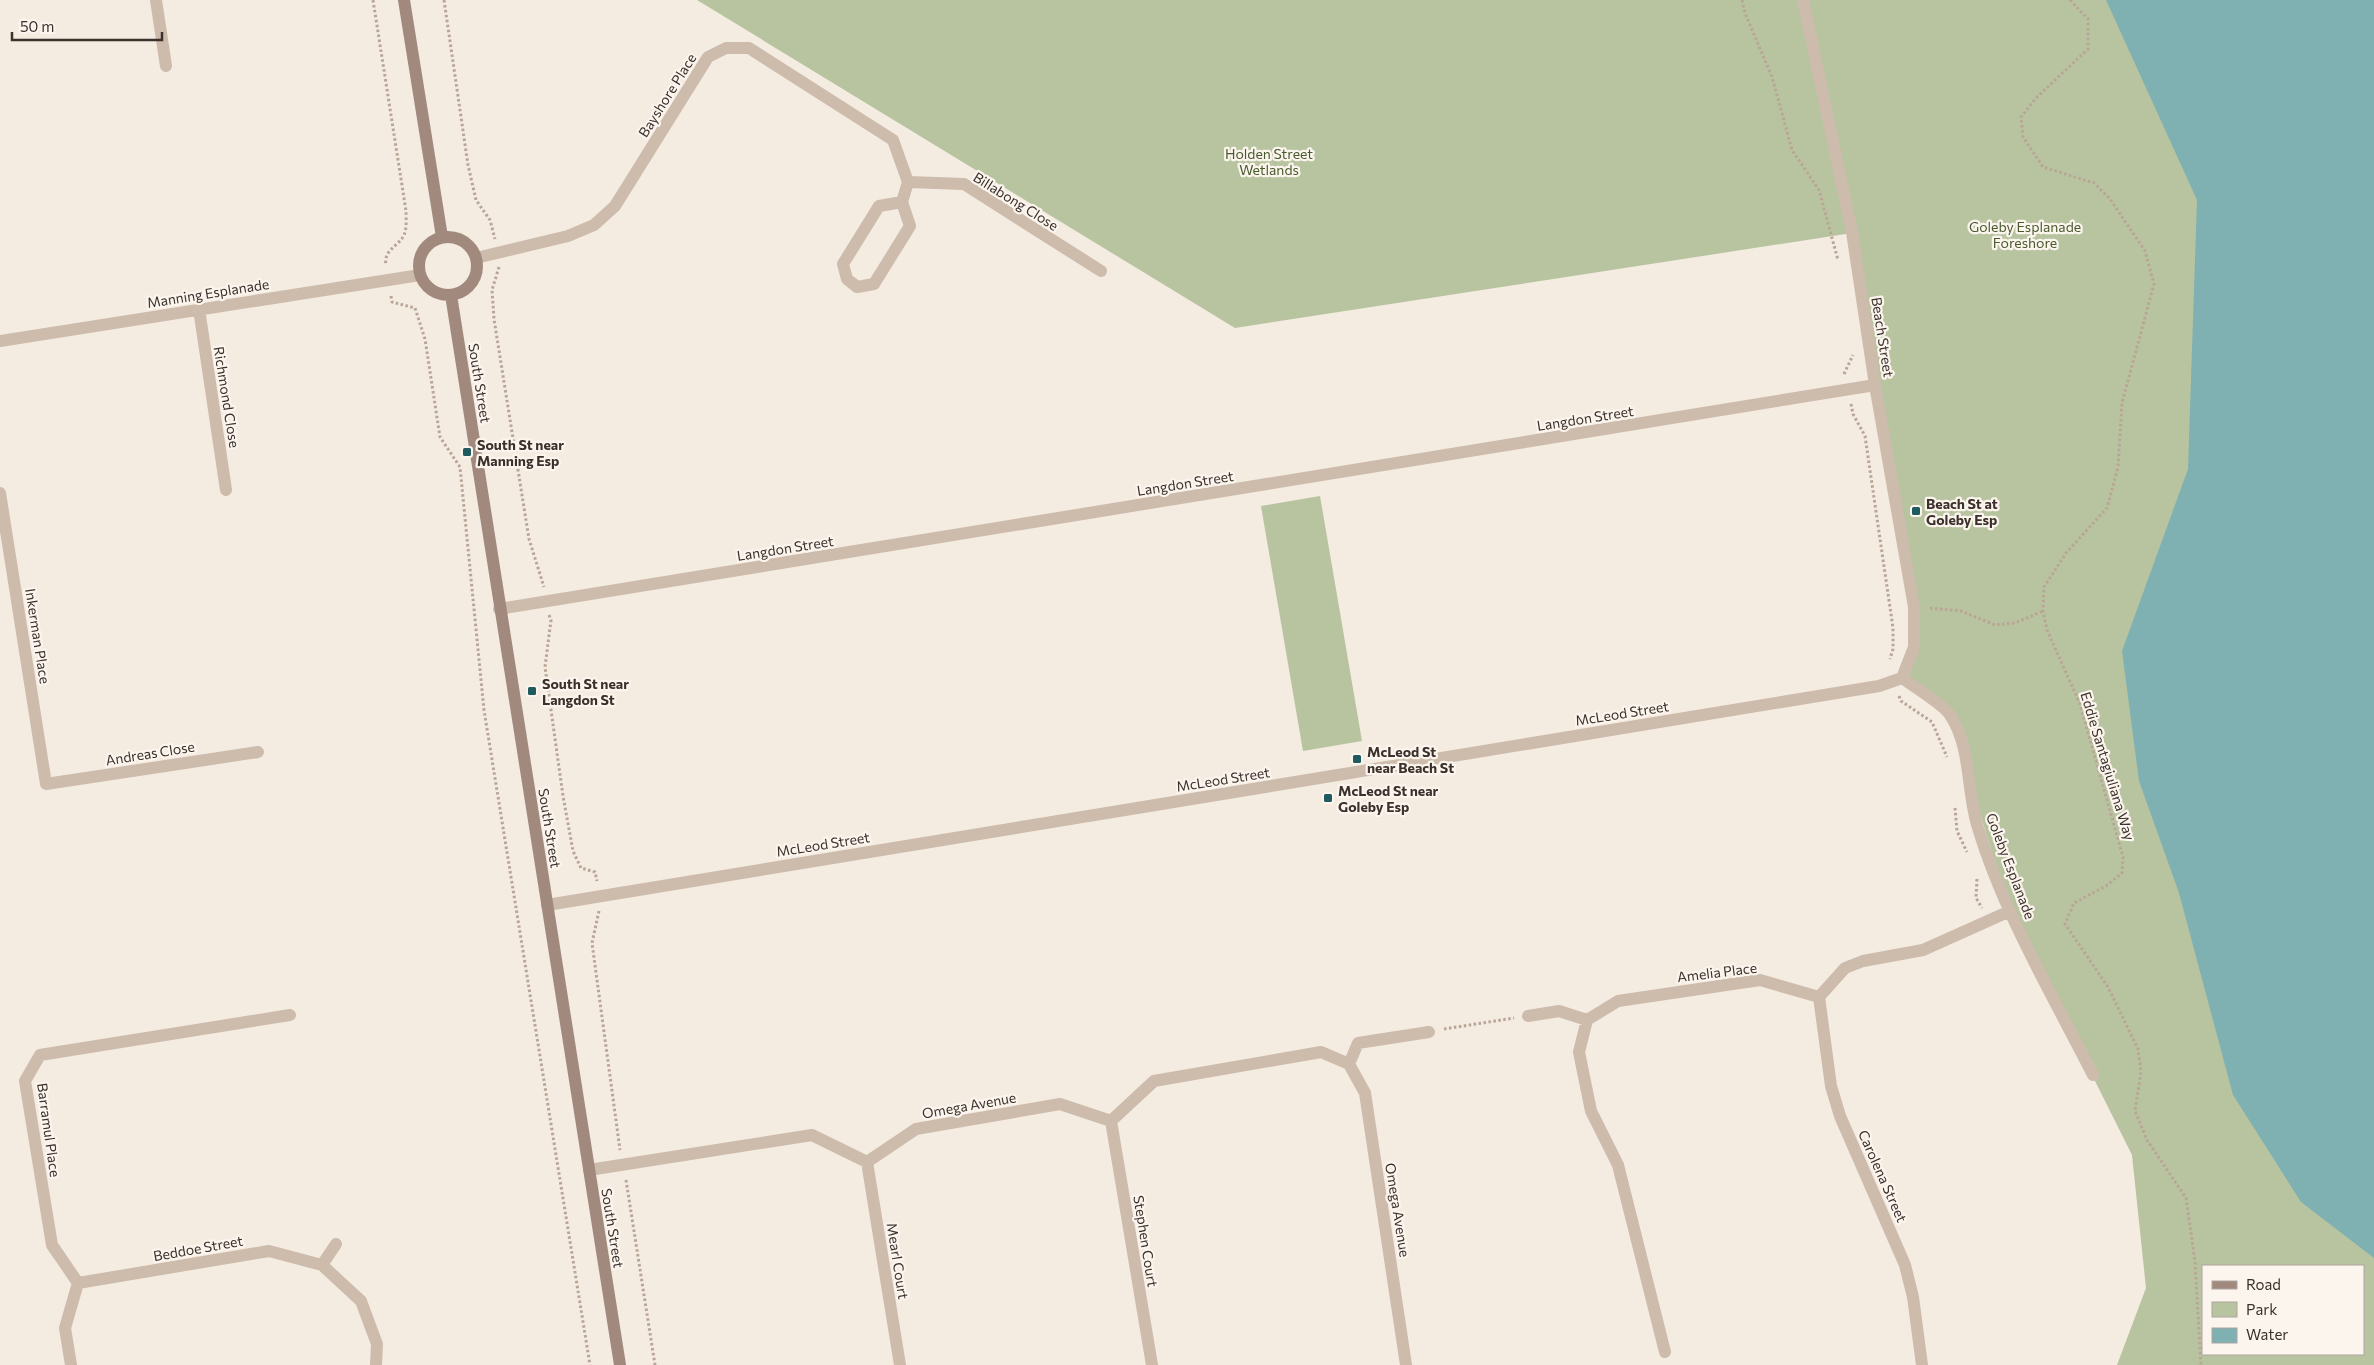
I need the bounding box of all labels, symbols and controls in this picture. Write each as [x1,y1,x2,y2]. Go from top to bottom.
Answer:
scale bar [12,10,162,42]
text: 50 m [20,17,54,35]
street label: Bayshore Place [634,50,700,140]
park label: Holden Street Wetlands [1225,145,1313,178]
street label: Billabong Close [970,168,1062,234]
park label: Goleby Esplanade Foreshore [1969,218,2081,251]
street label: Manning Esplanade [146,275,270,311]
street label: Beach Street [1868,296,1898,379]
street label: South Street [465,342,495,424]
street label: Richmond Close [211,345,243,449]
street label: Langdon Street [1535,402,1635,434]
place label: South St near Manning Esp [477,436,564,469]
marker: South St near Manning Esp [461,446,473,458]
street label: Langdon Street [1135,467,1235,499]
place label: Beach St at Goleby Esp [1926,495,1998,528]
marker: Beach St at Goleby Esp [1910,505,1922,517]
street label: Langdon Street [735,532,835,564]
street label: Inkerman Place [22,587,54,685]
place label: South St near Langdon St [542,675,629,708]
marker: South St near Langdon St [526,685,538,697]
street label: Eddie Santagiuliana Way [2077,690,2139,842]
street label: McLeod Street [1574,697,1670,729]
street label: Andreas Close [104,738,196,768]
place label: McLeod St near Beach St [1367,743,1454,776]
marker: McLeod St near Beach St [1351,753,1363,765]
street label: McLeod Street [1175,763,1271,795]
place label: McLeod St near Goleby Esp [1338,782,1439,815]
street label: South Street [535,787,565,869]
marker: McLeod St near Goleby Esp [1322,792,1334,804]
street label: Goleby Esplanade [1983,811,2039,921]
street label: McLeod Street [775,828,871,860]
street label: Amelia Place [1676,959,1758,985]
street label: Barramul Place [34,1082,64,1178]
street label: Omega Avenue [921,1088,1017,1122]
street label: Carolena Street [1855,1127,1911,1225]
street label: Omega Avenue [1382,1162,1414,1258]
street label: South Street [598,1187,628,1269]
street label: Stephen Court [1130,1194,1162,1288]
street label: Mearl Court [884,1222,912,1301]
street label: Beddoe Street [152,1232,244,1264]
legend [2202,1265,2364,1355]
text: Road [2246,1275,2281,1293]
text: Park [2246,1300,2277,1318]
text: Water [2246,1325,2288,1343]

